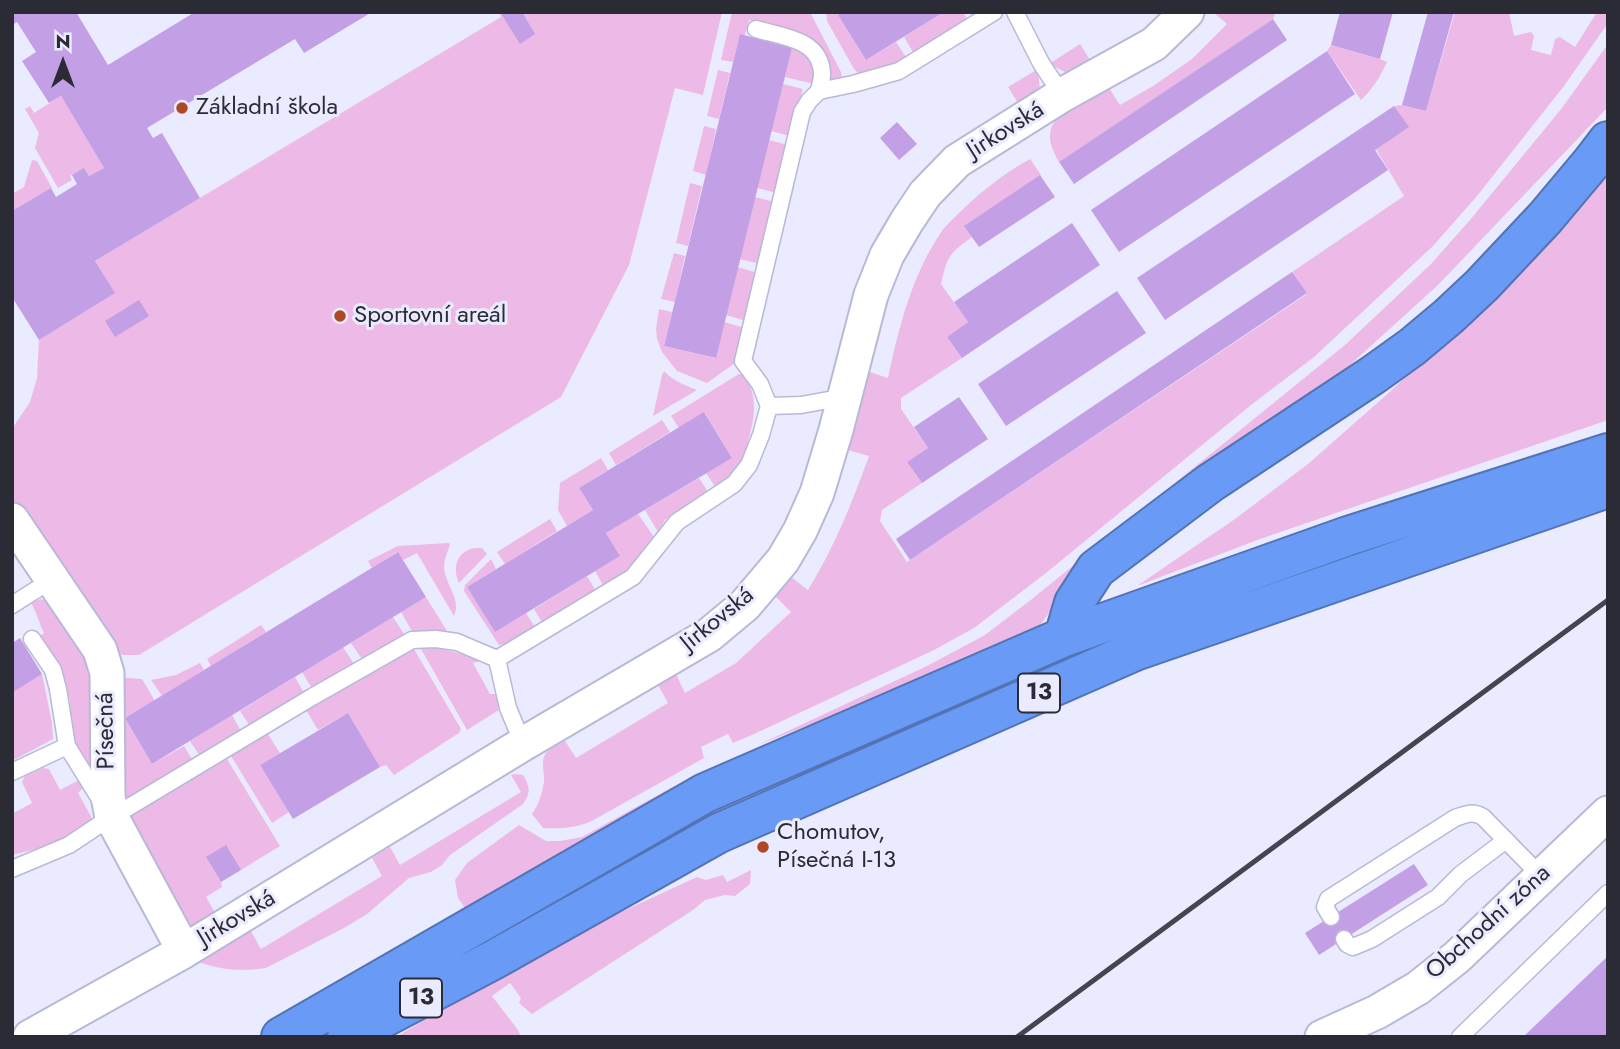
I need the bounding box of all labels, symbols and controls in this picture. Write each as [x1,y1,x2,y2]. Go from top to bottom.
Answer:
north arrow [28,28,98,98]
text: N [55,28,71,55]
place label: Základní škola [196,94,338,122]
street label: Jirkovská [962,96,1050,166]
marker: Základní škola [174,100,190,116]
place label: Sportovní areál [354,302,506,330]
marker: Sportovní areál [332,308,348,324]
street label: Jirkovská [676,582,760,658]
road number: 13 [1018,674,1060,712]
street label: Písečná [92,692,122,770]
place label: Chomutov, Písečná I-13 [777,819,896,875]
marker: Chomutov, Písečná I-13 [755,839,771,855]
street label: Obchodní zóna [1421,860,1557,986]
street label: Jirkovská [193,885,281,953]
road number: 13 [400,979,442,1018]

